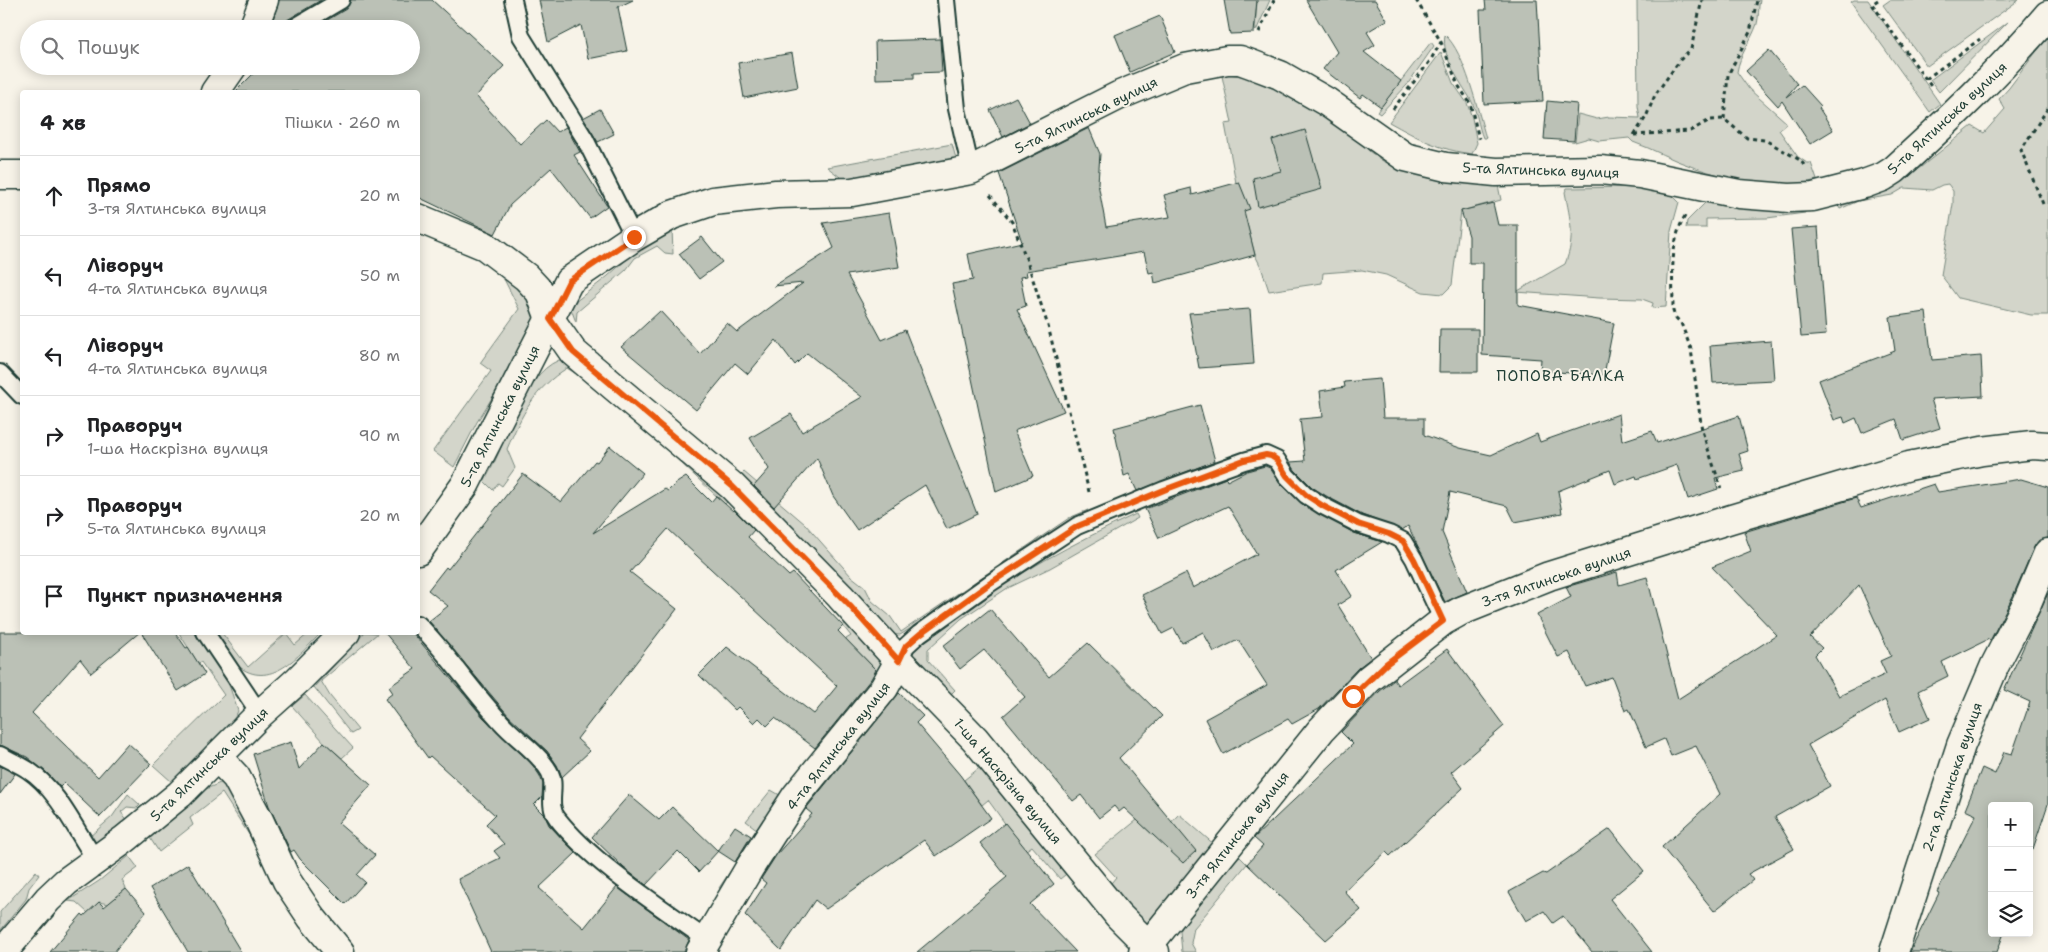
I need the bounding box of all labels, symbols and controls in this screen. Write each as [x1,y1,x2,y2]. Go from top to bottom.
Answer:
search box [20,20,420,75]
icon: search [38,34,66,62]
text: Пошук [78,35,140,60]
street label: 5-та Ялтинська вулиця [1883,58,2011,178]
street label: 5-та Ялтинська вулиця [1011,72,1161,158]
text: 4 хв [40,109,86,137]
text: Пішки · 260 m [285,112,400,133]
street label: 5-та Ялтинська вулиця [1462,158,1620,182]
text: Прямо [87,173,151,198]
icon: ahead [40,182,68,210]
text: 20 m [359,185,400,206]
text: 3-тя Ялтинська вулиця [87,198,267,219]
route end [623,226,646,249]
text: Ліворуч [87,253,163,278]
icon: left [40,262,68,290]
text: 50 m [360,265,400,286]
text: 4-та Ялтинська вулиця [87,278,268,299]
text: Ліворуч [87,333,163,358]
icon: left [40,342,68,370]
street label: 5-та Ялтинська вулиця [456,342,544,490]
text: 80 m [359,345,400,366]
text: 4-та Ялтинська вулиця [87,358,268,379]
district label: ПОПОВА БАЛКА [1496,366,1626,386]
text: Праворуч [87,413,182,438]
icon: right [40,422,68,450]
text: 90 m [359,425,400,446]
text: 1-ша Наскрізна вулиця [87,438,269,459]
text: Праворуч [87,493,182,518]
icon: right [40,502,68,530]
text: 20 m [359,505,400,526]
text: 5-та Ялтинська вулиця [87,518,266,539]
street label: 3-тя Ялтинська вулиця [1479,543,1633,611]
icon: arrive [40,582,68,610]
text: Пункт призначення [87,583,283,608]
street label: 4-та Ялтинська вулиця [782,678,894,814]
route start [1342,685,1365,708]
street label: 2-га Ялтинська вулиця [1918,700,1986,854]
street label: 5-та Ялтинська вулиця [146,703,272,825]
street label: 1-ша Наскрізна вулиця [950,714,1066,848]
street label: 3-тя Ялтинська вулиця [1181,767,1293,903]
map controls [1988,802,2033,937]
button: + [1988,802,2033,847]
button: − [1988,847,2033,892]
button: layers [1988,892,2033,937]

